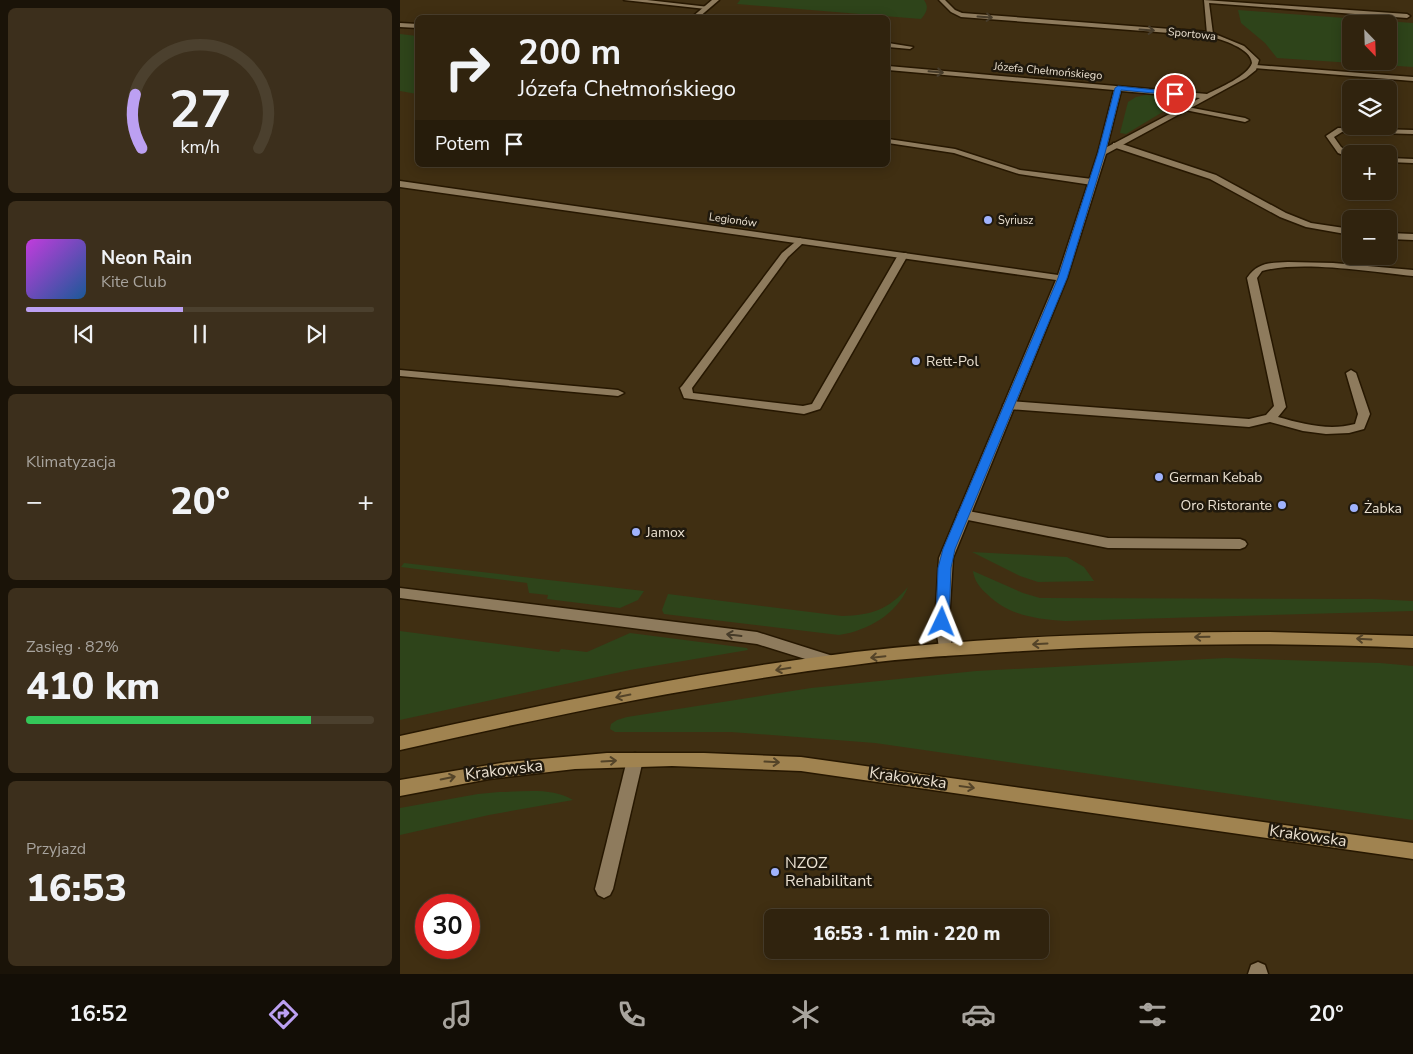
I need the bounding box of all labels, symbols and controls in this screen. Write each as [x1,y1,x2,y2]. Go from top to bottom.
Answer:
one-way arrow [977,13,993,22]
north arrow [1342,15,1398,70]
map controls [1342,15,1397,265]
street label: Sportowa [1167,24,1217,44]
one-way arrow [1139,25,1155,34]
text: 200 m [518,29,621,76]
icon: right [435,35,500,100]
street label: Józefa Chełmońskiego [992,59,1103,83]
one-way arrow [928,67,944,77]
pin [1154,73,1196,115]
text: 27 [169,74,231,145]
text: Józefa Chełmońskiego [518,74,736,104]
icon: arrive [1161,80,1189,108]
button: layers [1342,80,1397,135]
icon: arrive [500,130,528,158]
text: Potem [435,131,490,157]
text: km/h [180,135,220,159]
button: + [1342,145,1397,200]
street label: Legionów [708,209,758,231]
button: − [1342,210,1397,265]
place label: Syriusz [998,213,1033,228]
marker: Syriusz [982,214,994,226]
text: Neon Rain [101,245,192,271]
text: Kite Club [101,271,167,293]
icon: previous [70,320,98,348]
icon: pause [186,320,214,348]
icon: next [302,320,330,348]
place label: Rett-Pol [926,352,979,371]
marker: Rett-Pol [910,355,922,367]
text: Klimatyzacja [26,451,116,473]
place label: German Kebab [1169,468,1262,487]
marker: German Kebab [1153,471,1165,483]
text: 20° [170,476,230,527]
text: − [26,483,43,521]
text: + [357,483,374,521]
place label: Oro Ristorante [1180,496,1272,515]
marker: Oro Ristorante [1276,499,1288,511]
place label: Żabka [1364,499,1402,518]
marker: Żabka [1348,502,1360,514]
place label: Jamox [645,523,686,542]
marker: Jamox [630,526,642,538]
position arrow [915,595,967,647]
one-way arrow [726,630,742,640]
one-way arrow [1194,633,1210,642]
one-way arrow [1357,635,1373,644]
text: Zasięg · 82% [26,636,119,658]
one-way arrow [1032,640,1048,649]
one-way arrow [870,652,886,661]
text: 410 km [26,661,160,712]
one-way arrow [775,664,791,674]
one-way arrow [615,692,631,701]
street label: Krakowska [464,754,544,786]
one-way arrow [601,757,617,766]
one-way arrow [763,758,779,767]
street label: Krakowska [868,762,948,794]
one-way arrow [439,773,455,782]
one-way arrow [959,782,975,792]
street label: Krakowska [1268,820,1348,852]
text: Przyjazd [26,838,86,860]
place label: NZOZ Rehabilitant [785,852,872,892]
text: 16:53 [26,863,127,914]
marker: NZOZ Rehabilitant [769,866,781,878]
speed limit sign: 30 [415,894,480,959]
text: 16:53 · 1 min · 220 m [813,921,1000,947]
icon: directions [266,997,301,1032]
icon: music [440,997,475,1032]
icon: phone [614,997,649,1032]
icon: climate [788,997,823,1032]
icon: car [961,997,996,1032]
icon: filters [1135,997,1170,1032]
text: 16:52 [69,999,128,1029]
text: 20° [1309,999,1344,1029]

